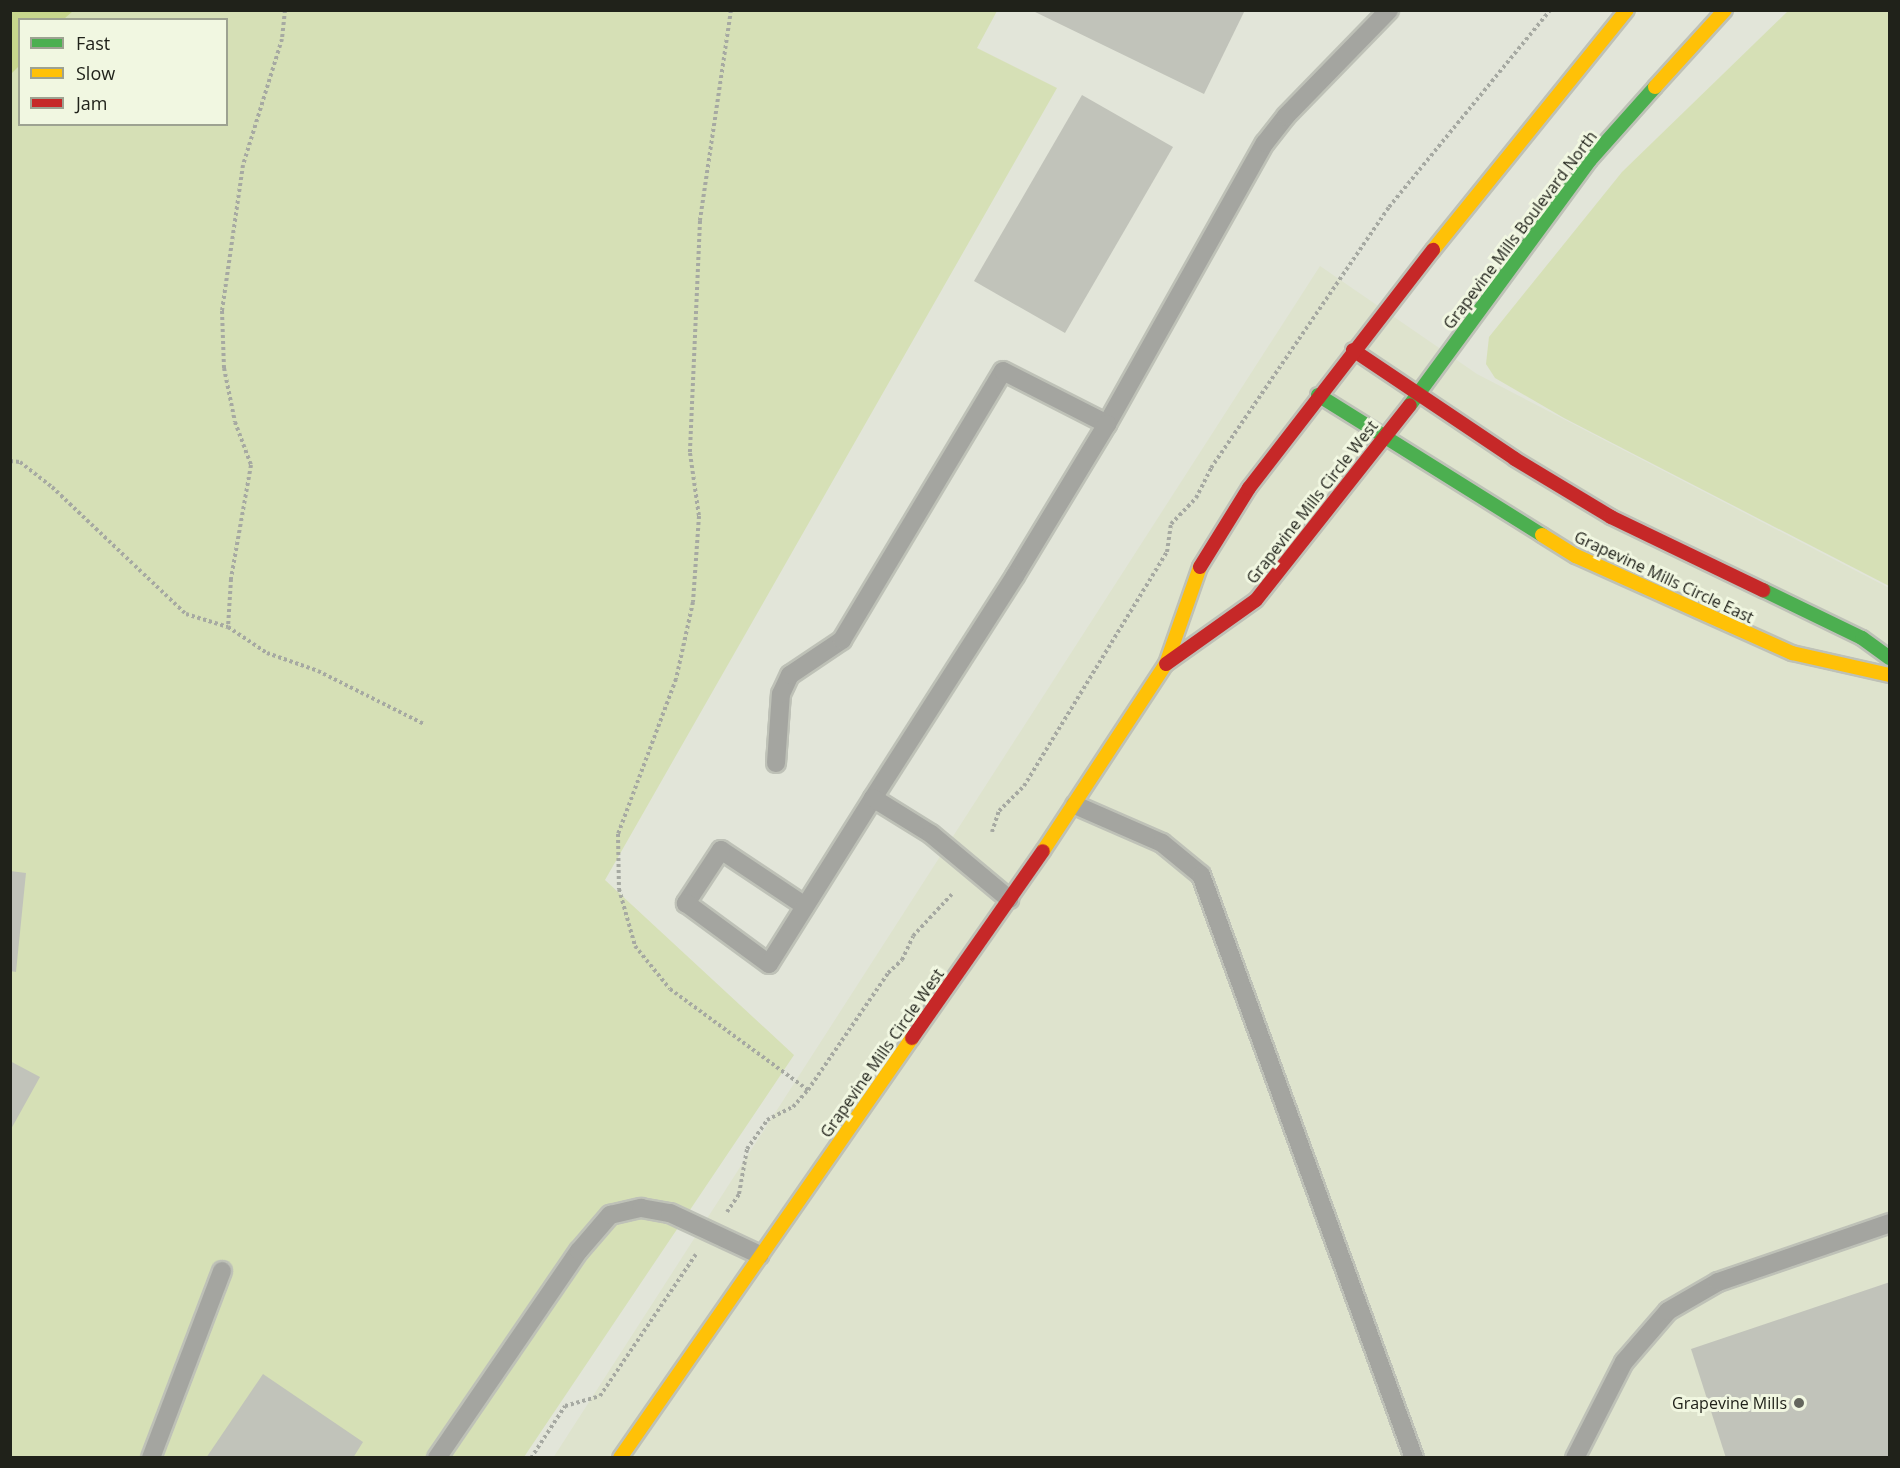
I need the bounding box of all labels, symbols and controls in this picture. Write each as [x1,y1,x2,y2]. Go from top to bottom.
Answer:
legend [18,18,228,126]
text: Fast [76,31,110,55]
text: Slow [76,61,115,85]
text: Jam [76,91,108,115]
street label: Grapevine Mills Boulevard North [1439,127,1601,333]
street label: Grapevine Mills Circle West [1242,417,1382,587]
street label: Grapevine Mills Circle East [1571,527,1757,627]
street label: Grapevine Mills Circle West [816,965,948,1141]
place label: Grapevine Mills [1672,1393,1787,1413]
marker: Grapevine Mills [1792,1396,1806,1410]

